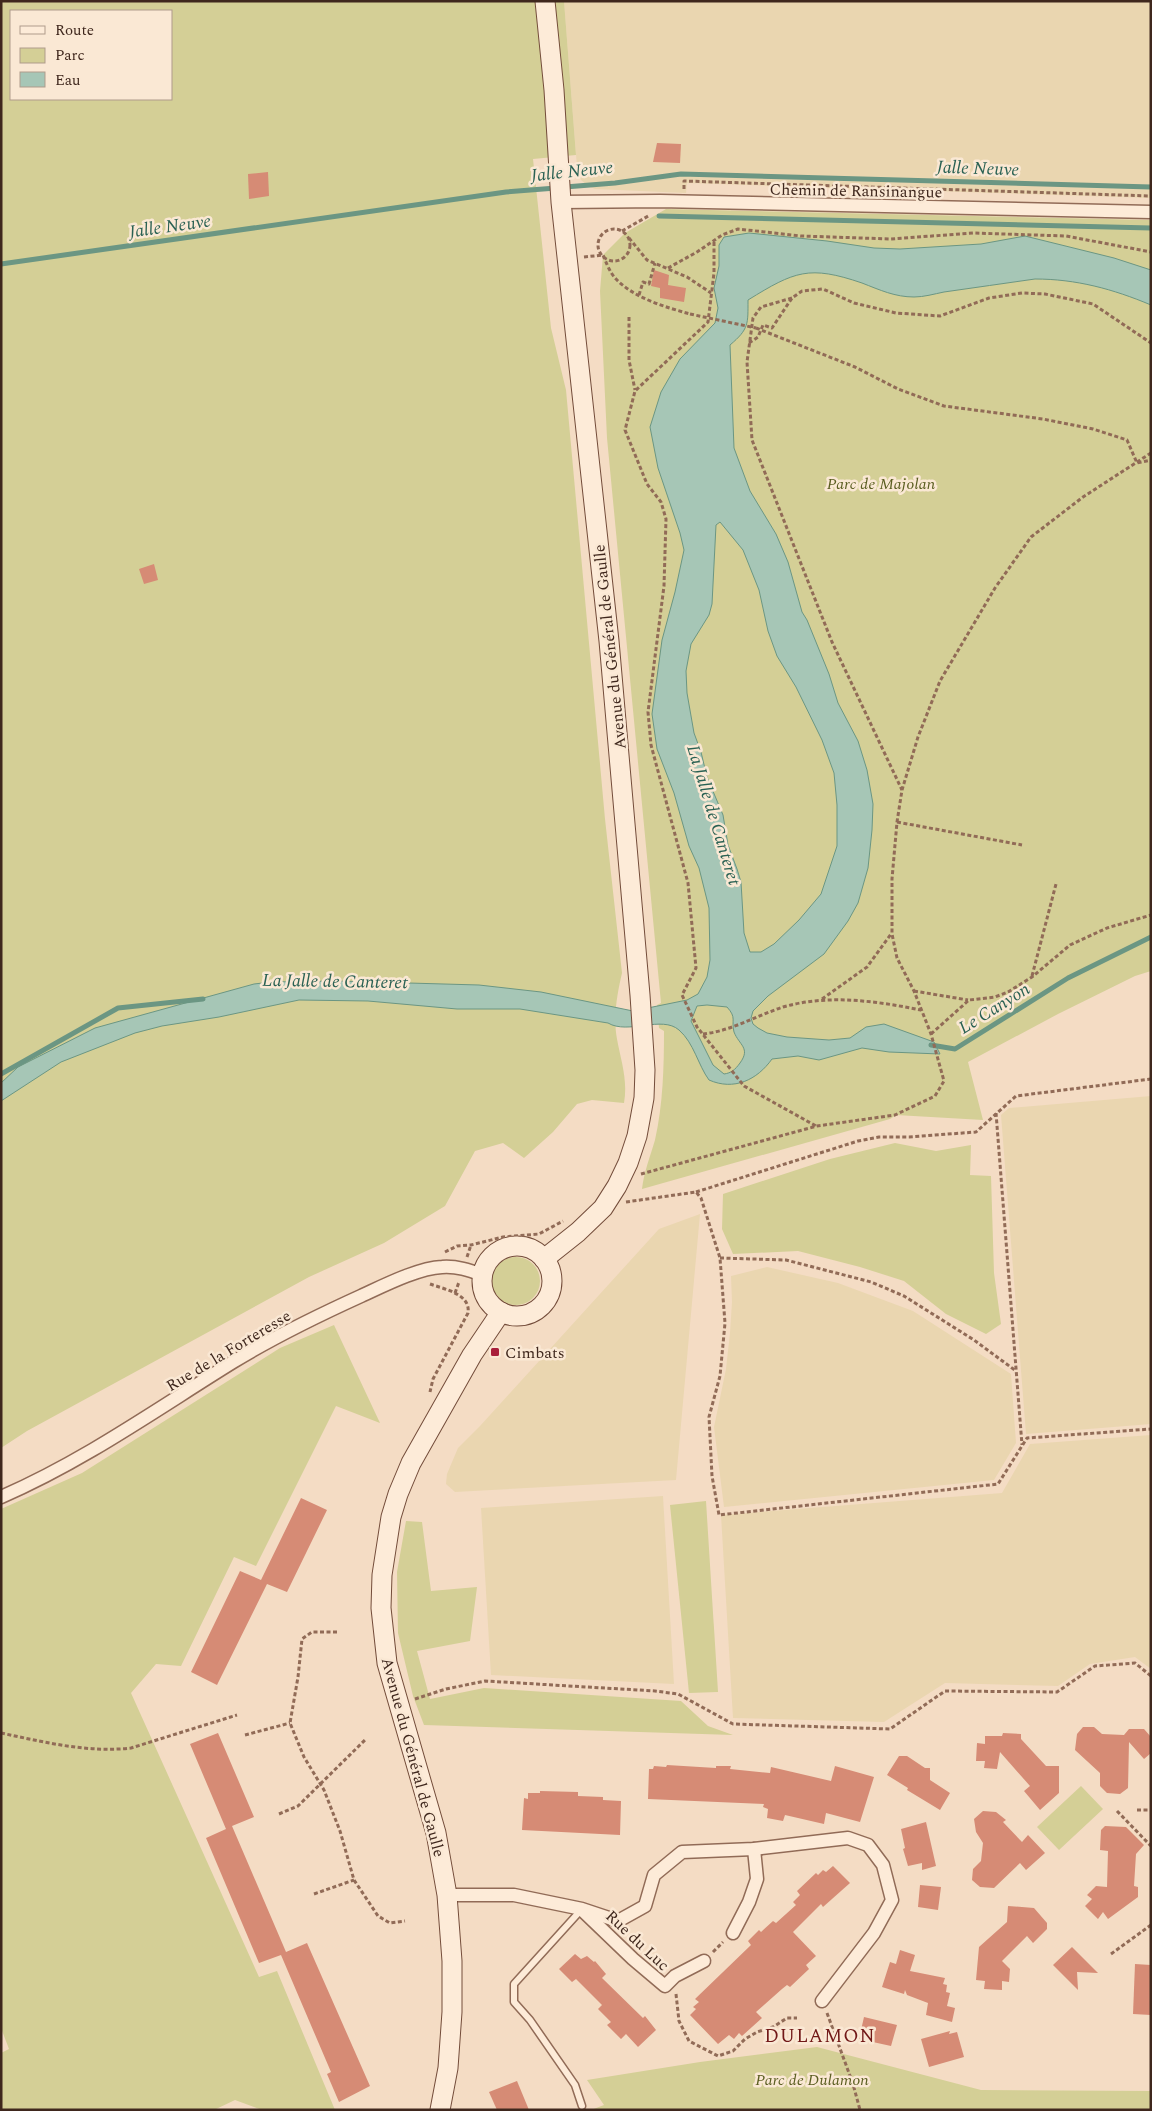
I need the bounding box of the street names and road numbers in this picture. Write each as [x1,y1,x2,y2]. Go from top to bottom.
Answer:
street label: Chemin de Ransinangue [769,177,943,205]
street label: Avenue du Général de Gaulle [587,543,633,750]
street label: Rue de la Forteresse [162,1304,295,1398]
street label: Avenue du Général de Gaulle [375,1655,451,1860]
street label: Rue du Luc [600,1905,675,1977]

